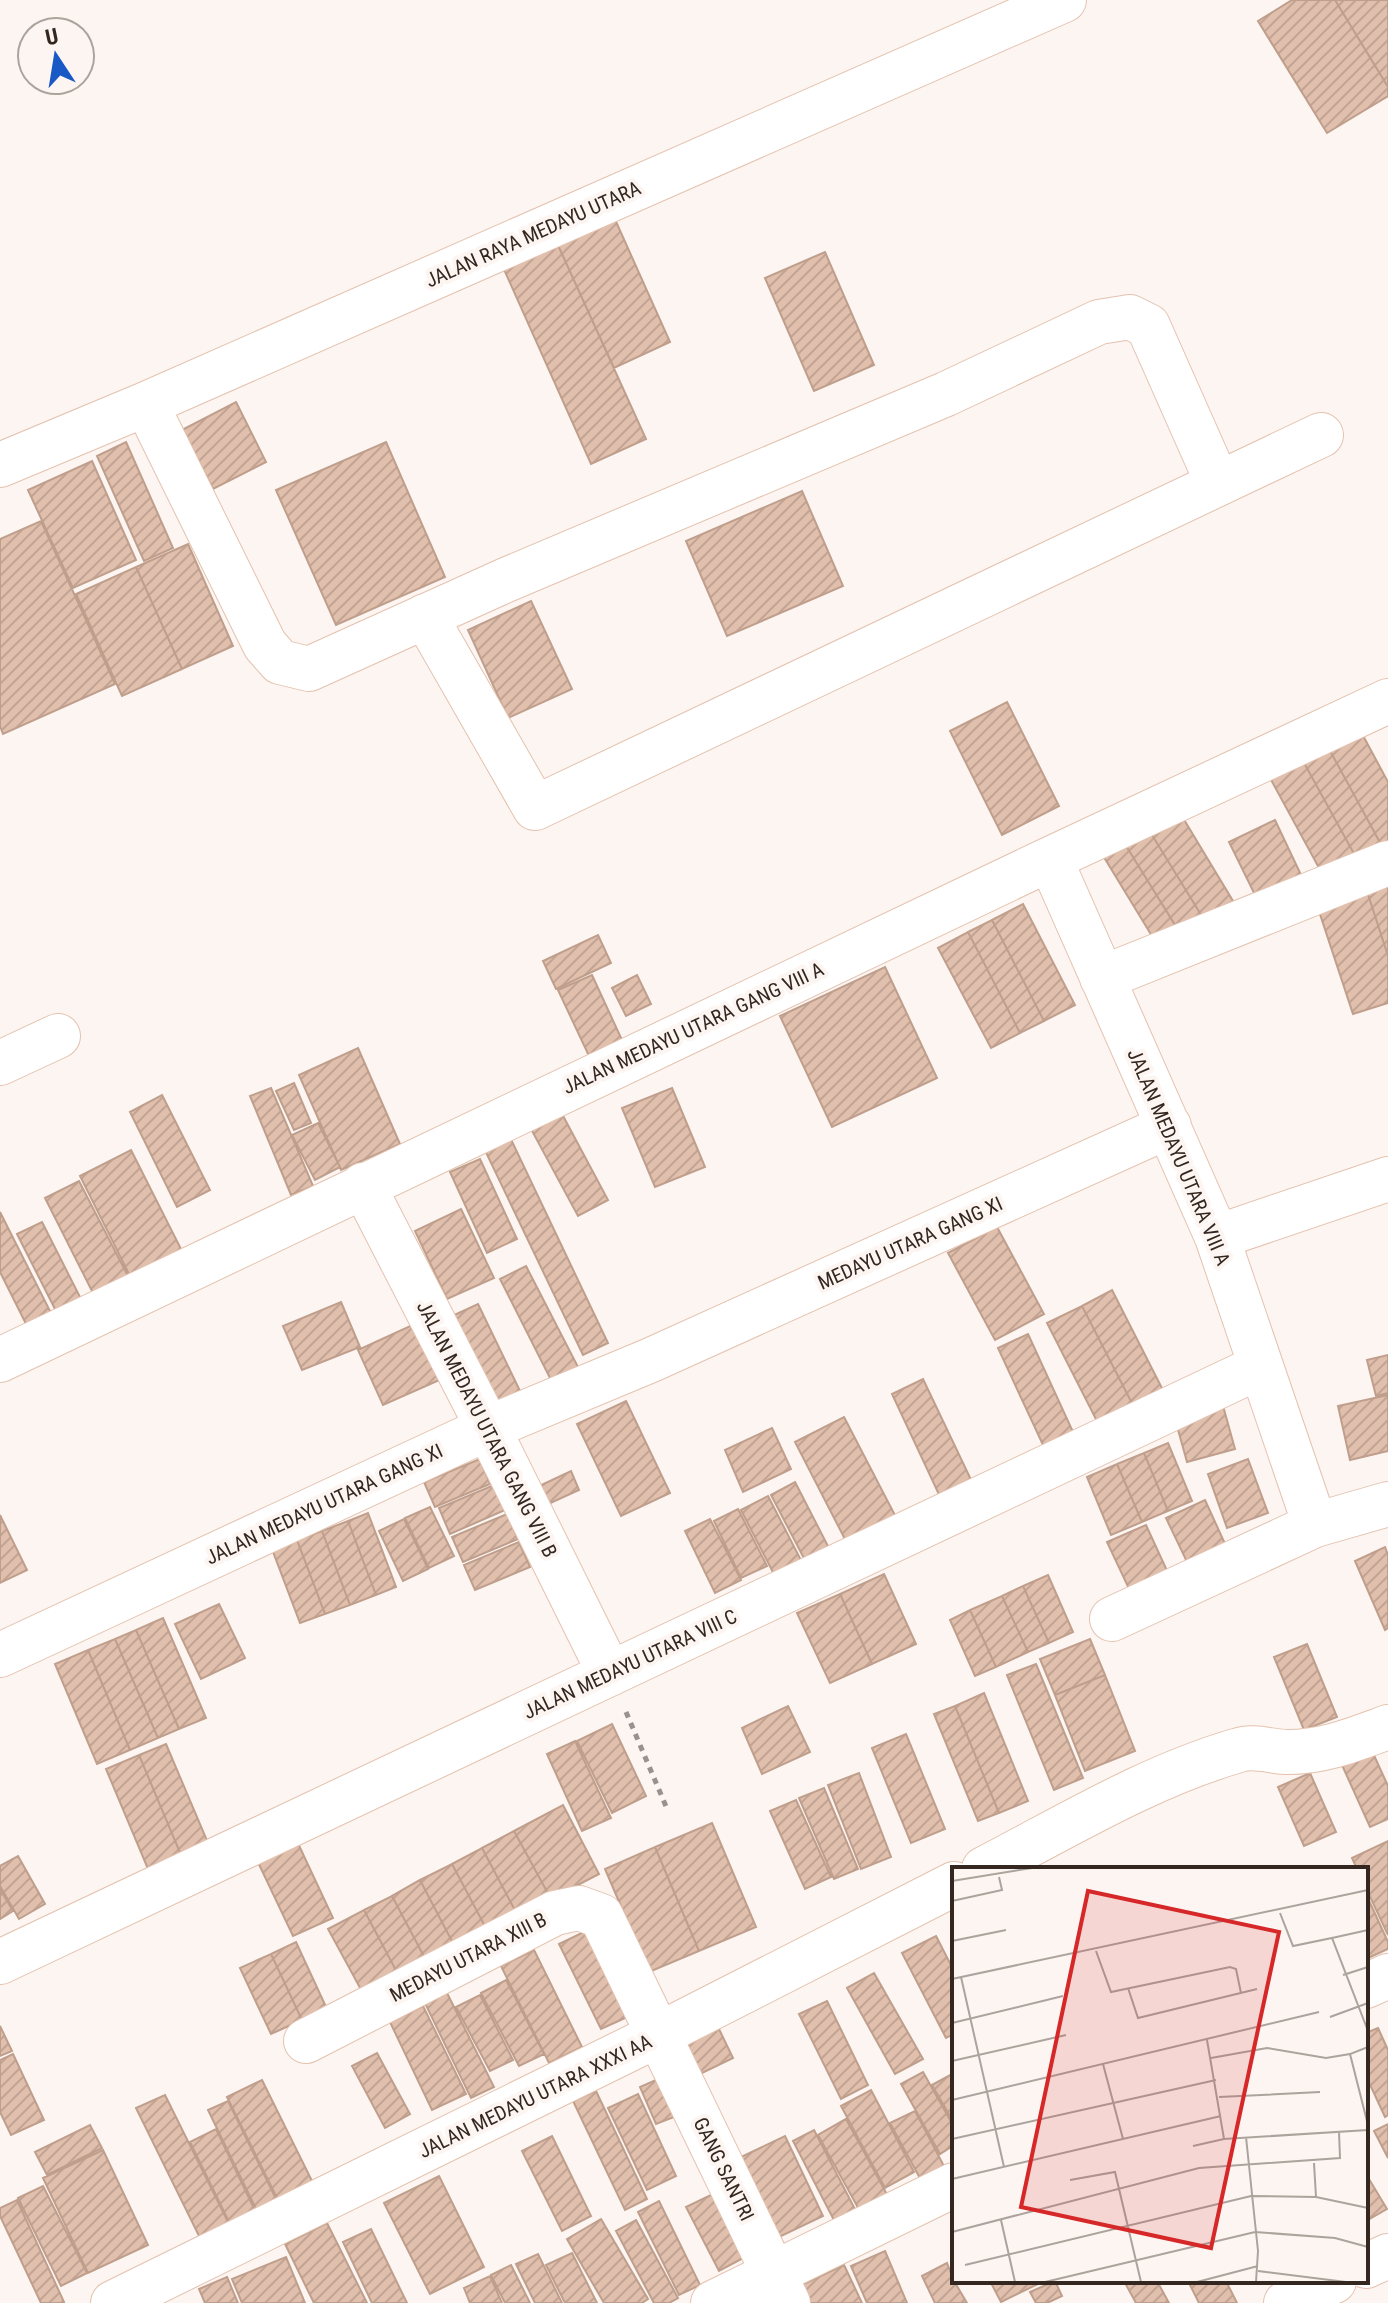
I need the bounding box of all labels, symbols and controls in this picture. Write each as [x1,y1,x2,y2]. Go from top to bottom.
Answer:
north arrow [16,16,96,96]
text: U [43,23,61,50]
street label: JALAN RAYA MEDAYU UTARA [422,175,645,292]
street label: JALAN MEDAYU UTARA GANG VIII A [559,957,828,1099]
street label: JALAN MEDAYU UTARA VIII A [1122,1045,1236,1269]
street label: MEDAYU UTARA GANG XI [814,1191,1006,1295]
street label: JALAN MEDAYU UTARA GANG VIII B [412,1297,562,1561]
street label: JALAN MEDAYU UTARA GANG XI [202,1438,446,1570]
street label: JALAN MEDAYU UTARA VIII C [519,1604,741,1724]
inset map [952,1867,1368,2283]
street label: MEDAYU UTARA XIII B [386,1907,550,2007]
street label: JALAN MEDAYU UTARA XXXI AA [415,2029,656,2163]
street label: GANG SANTRI [689,2113,759,2225]

